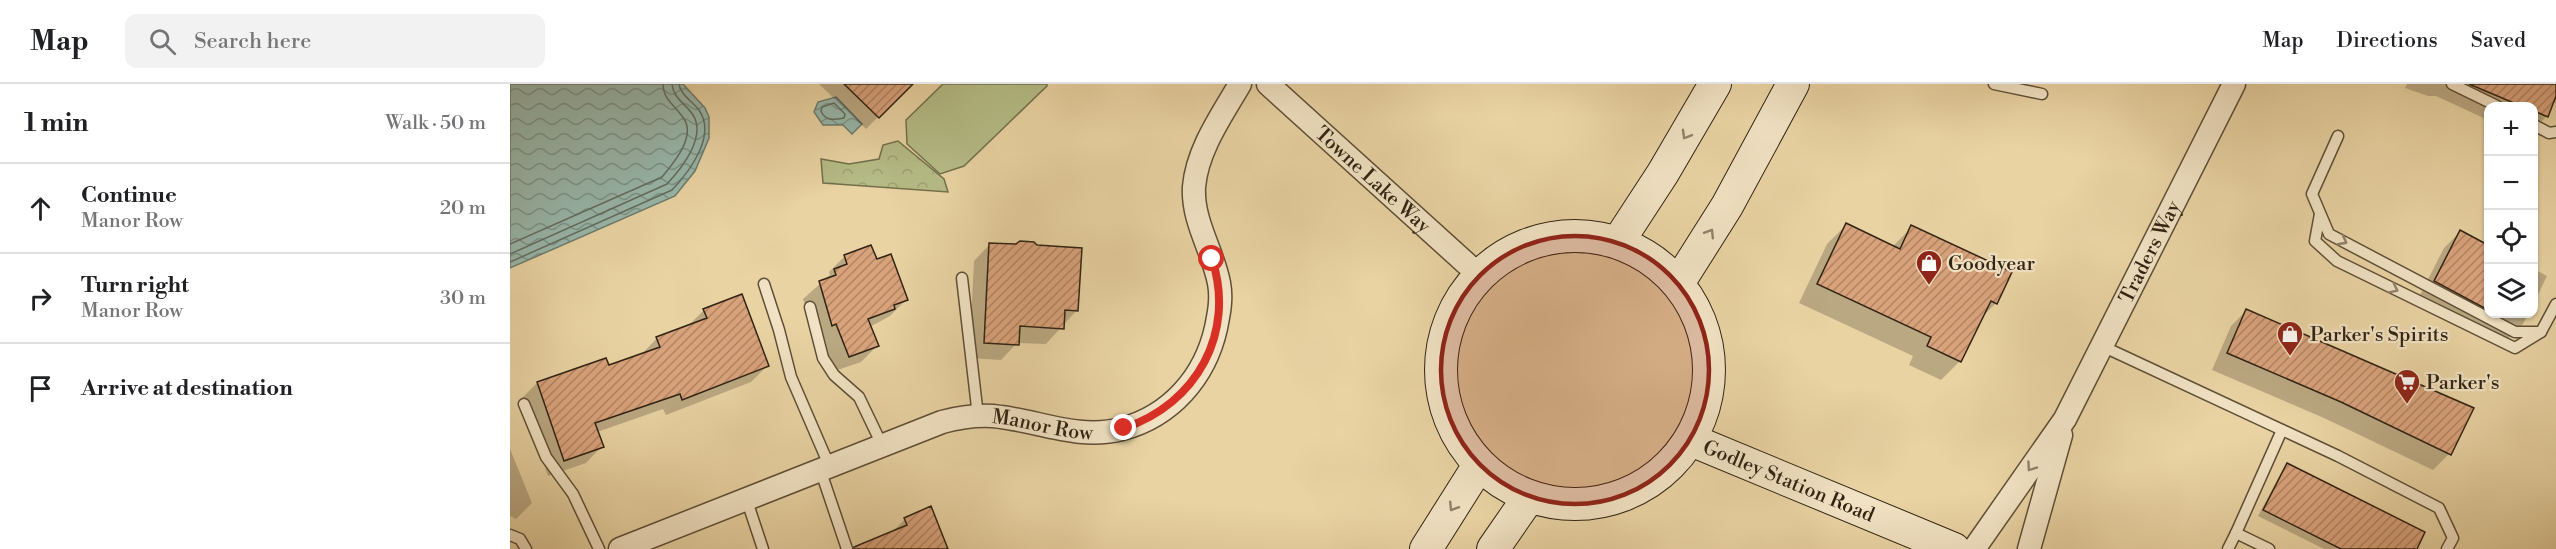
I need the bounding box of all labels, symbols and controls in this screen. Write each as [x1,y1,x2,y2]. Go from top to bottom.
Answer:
search box [125,14,545,68]
text: Map [30,24,89,59]
icon: search [146,25,179,58]
text: Search here [194,28,311,55]
text: Map [2262,28,2304,54]
text: Directions [2337,28,2438,54]
text: Saved [2471,28,2526,54]
map controls [2484,102,2538,318]
button: + [2484,102,2538,156]
text: 1 min [24,107,89,139]
text: Walk · 50 m [385,111,486,136]
street label: Towne Lake Way [1309,122,1436,239]
one-way arrow [1681,129,1693,139]
button: − [2484,156,2538,210]
text: Continue [81,182,177,209]
icon: ahead [24,192,57,225]
text: 20 m [440,196,486,221]
street label: Traders Way [2114,197,2187,308]
text: Manor Row [81,209,183,234]
button: locate [2484,210,2538,264]
one-way arrow [1702,229,1714,239]
one-way arrow [2336,234,2347,245]
route start [1198,245,1224,271]
shop icon: Goodyear [1914,248,1944,286]
place label: Goodyear [1948,252,2035,277]
button: layers [2484,264,2538,318]
text: Turn right [81,272,189,299]
icon: right [24,282,57,315]
one-way arrow [2388,282,2398,293]
text: 30 m [440,286,486,311]
text: Manor Row [81,299,183,324]
shop icon: Parker's Spirits [2275,319,2305,357]
place label: Parker's Spirits [2310,323,2448,348]
supermarket icon: Parker's [2392,367,2422,405]
place label: Parker's [2426,371,2499,396]
icon: arrive [24,372,57,405]
text: Arrive at destination [81,375,293,402]
street label: Manor Row [991,405,1095,447]
route end [1110,414,1136,440]
street label: Godley Station Road [1699,435,1879,529]
one-way arrow [2027,460,2038,471]
one-way arrow [1448,501,1460,511]

